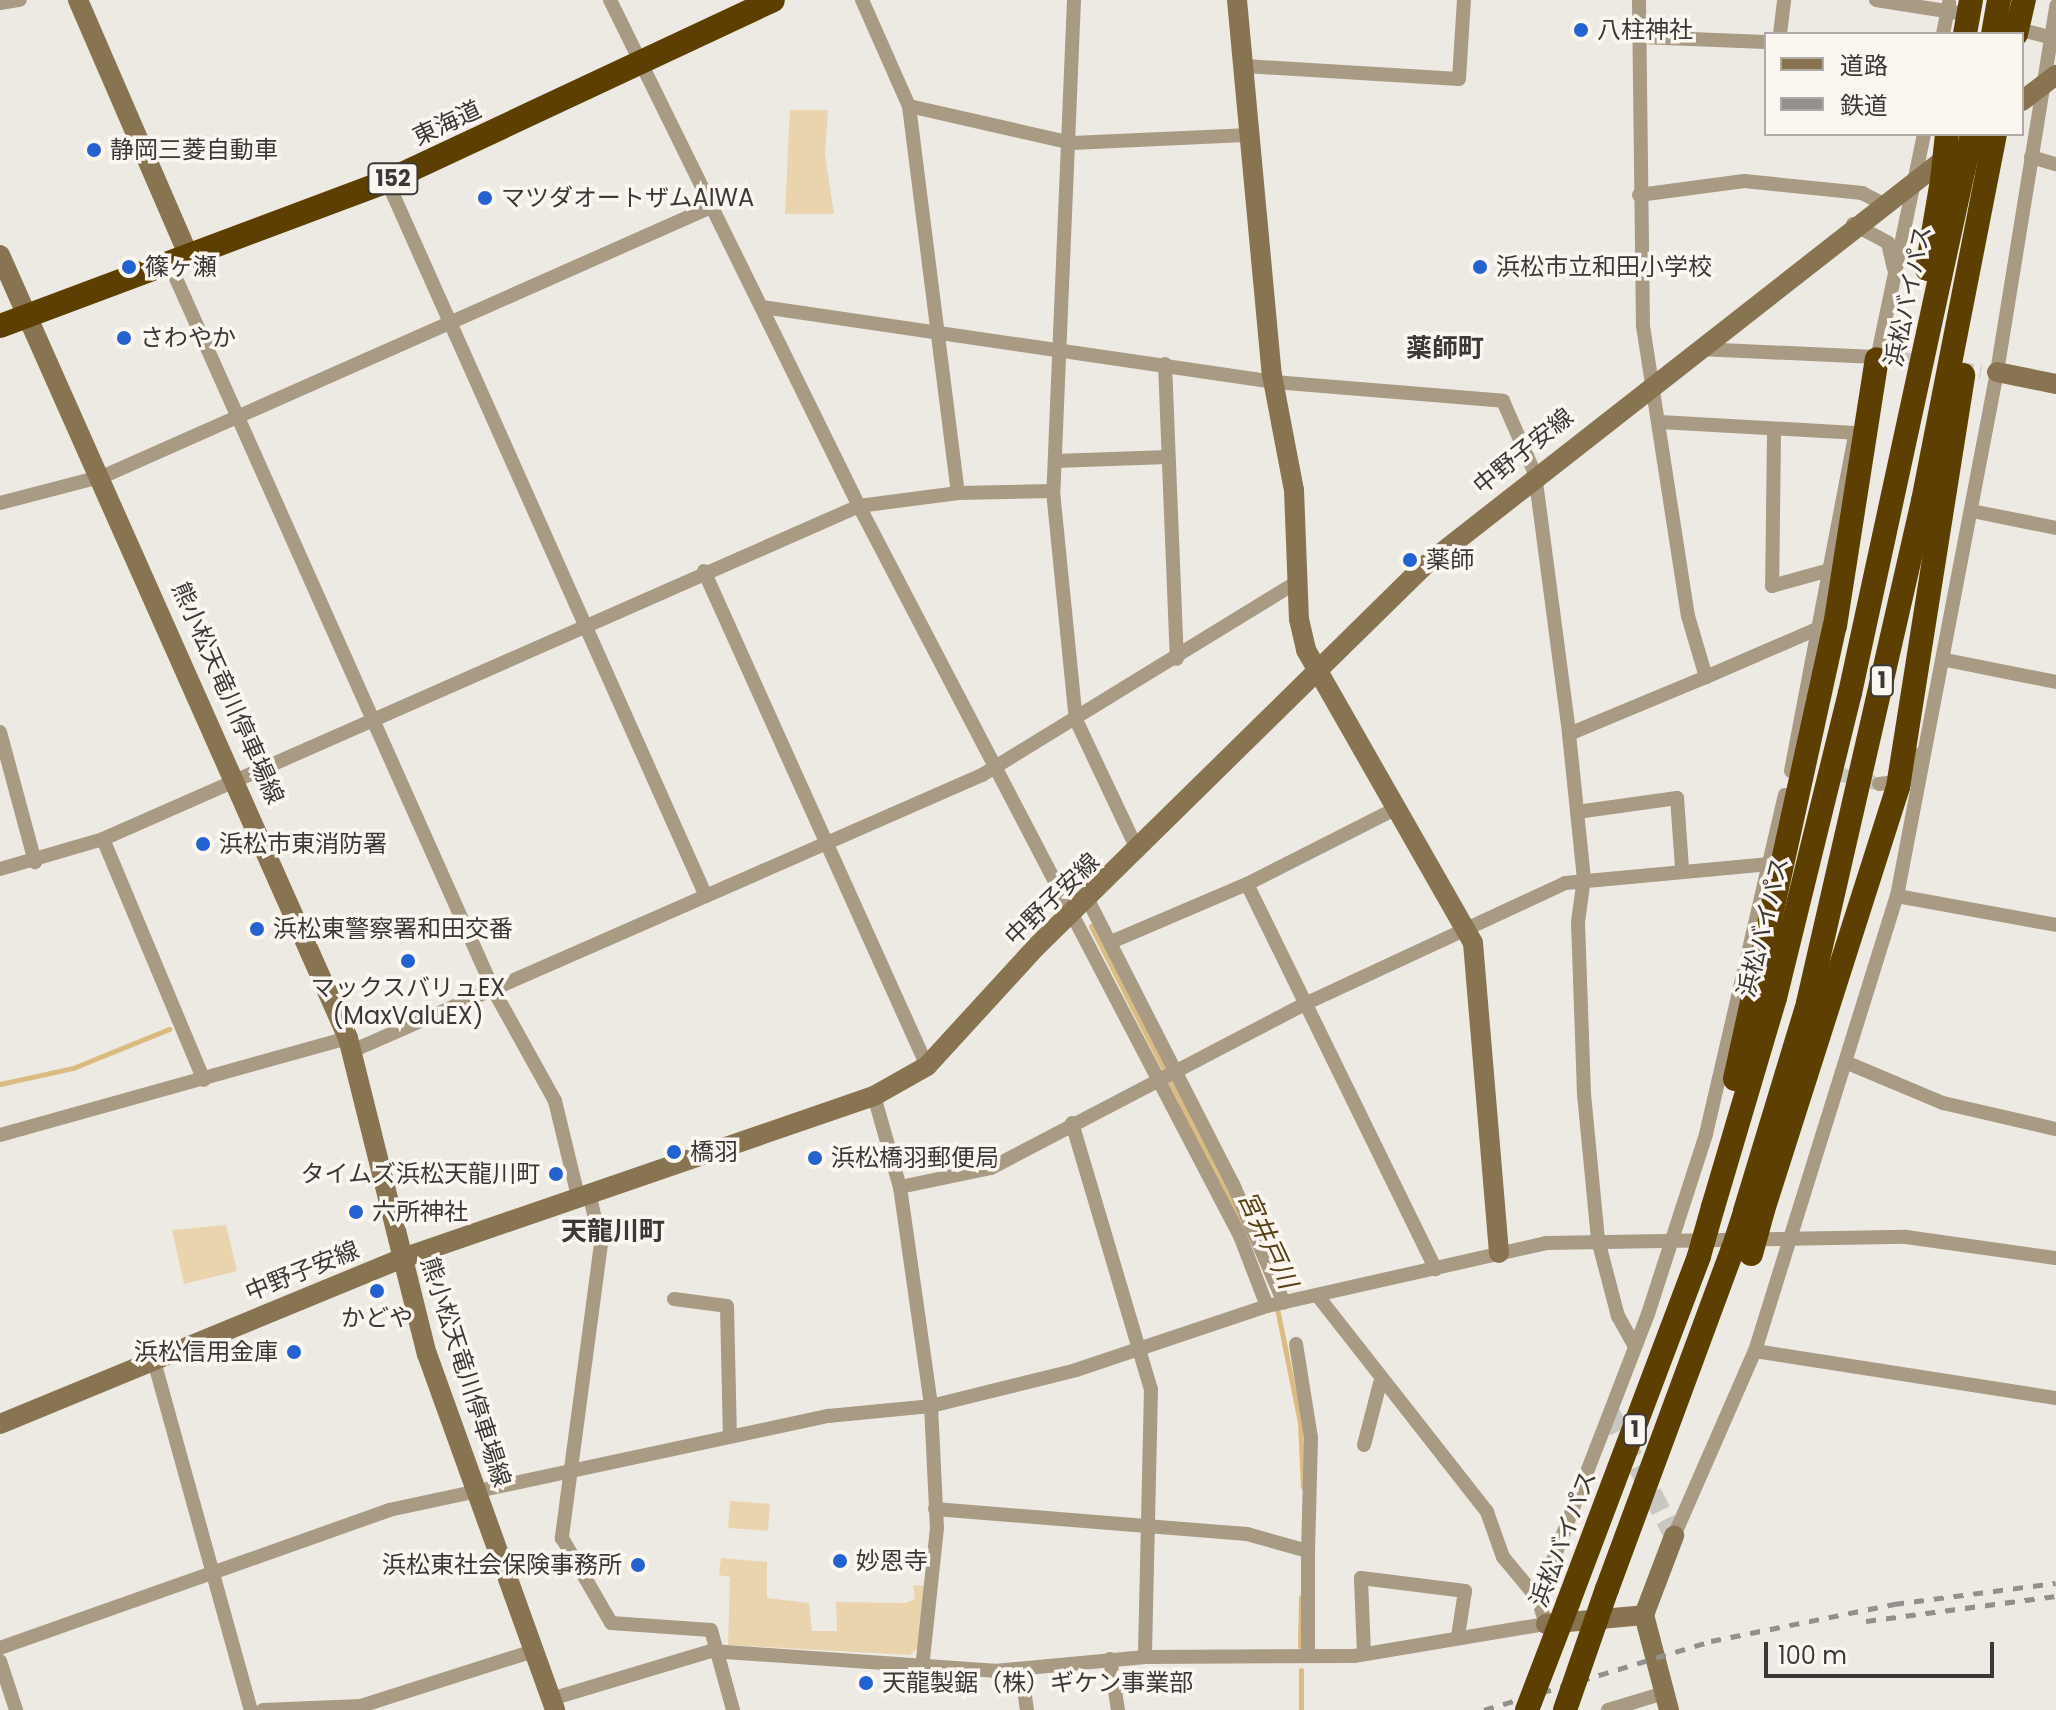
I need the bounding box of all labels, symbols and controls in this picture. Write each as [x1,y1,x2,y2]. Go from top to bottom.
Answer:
place label: 八柱神社 [1597,16,1693,44]
marker: 八柱神社 [1572,21,1590,39]
legend [1764,32,2024,136]
text: 道路 [1840,49,1888,82]
text: 鉄道 [1840,89,1888,122]
street label: 東海道 [408,95,486,151]
place label: 静岡三菱自動車 [110,136,278,164]
marker: 静岡三菱自動車 [85,141,103,159]
road number: 152 [367,161,419,197]
place label: マツダオートザムAIWA [501,184,755,212]
marker: マツダオートザムAIWA [476,189,494,207]
street label: 浜松バイパス [1879,223,1937,369]
place label: 篠ヶ瀬 [145,253,217,281]
place label: 浜松市立和田小学校 [1496,253,1712,281]
marker: 篠ヶ瀬 [120,258,138,276]
marker: 浜松市立和田小学校 [1471,258,1489,276]
place label: さわやか [140,324,236,352]
marker: さわやか [115,329,133,347]
district label: 薬師町 [1406,333,1484,365]
street label: 中野子安線 [1467,402,1579,500]
place label: 薬師 [1426,546,1474,574]
marker: 薬師 [1401,551,1419,569]
street label: 熊小松天竜川停車場線 [166,578,290,808]
road number: 1 [1868,663,1896,699]
place label: 浜松市東消防署 [219,830,387,858]
marker: 浜松市東消防署 [194,835,212,853]
street label: 中野子安線 [999,847,1105,951]
street label: 浜松バイパス [1732,854,1794,1000]
place label: 浜松東警察署和田交番 [273,915,513,943]
marker: 浜松東警察署和田交番 [248,920,266,938]
marker: マックスバリュEX (MaxValuEX) [399,952,417,970]
place label: マックスバリュEX (MaxValuEX) [310,974,506,1030]
place label: 橋羽 [690,1138,738,1166]
marker: 橋羽 [665,1143,683,1161]
place label: 浜松橋羽郵便局 [831,1144,999,1172]
marker: 浜松橋羽郵便局 [806,1149,824,1167]
place label: タイムズ浜松天龍川町 [300,1160,540,1188]
marker: タイムズ浜松天龍川町 [547,1165,565,1183]
water label: 宮井戸川 [1231,1186,1303,1294]
place label: 六所神社 [372,1198,468,1226]
marker: 六所神社 [347,1203,365,1221]
district label: 天龍川町 [561,1216,665,1248]
street label: 中野子安線 [241,1235,363,1307]
street label: 熊小松天竜川停車場線 [415,1253,517,1491]
marker: かどや [368,1282,386,1300]
place label: かどや [341,1304,413,1332]
place label: 浜松信用金庫 [134,1338,278,1366]
marker: 浜松信用金庫 [285,1343,303,1361]
road number: 1 [1621,1412,1649,1448]
street label: 浜松バイパス [1524,1467,1602,1611]
place label: 妙恩寺 [856,1547,928,1575]
place label: 浜松東社会保険事務所 [382,1551,622,1579]
marker: 妙恩寺 [831,1552,849,1570]
marker: 浜松東社会保険事務所 [629,1556,647,1574]
scale bar [1768,1626,1998,1676]
text: 100 m [1778,1639,1847,1672]
place label: 天龍製鋸（株）ギケン事業部 [882,1669,1194,1697]
marker: 天龍製鋸（株）ギケン事業部 [857,1674,875,1692]

